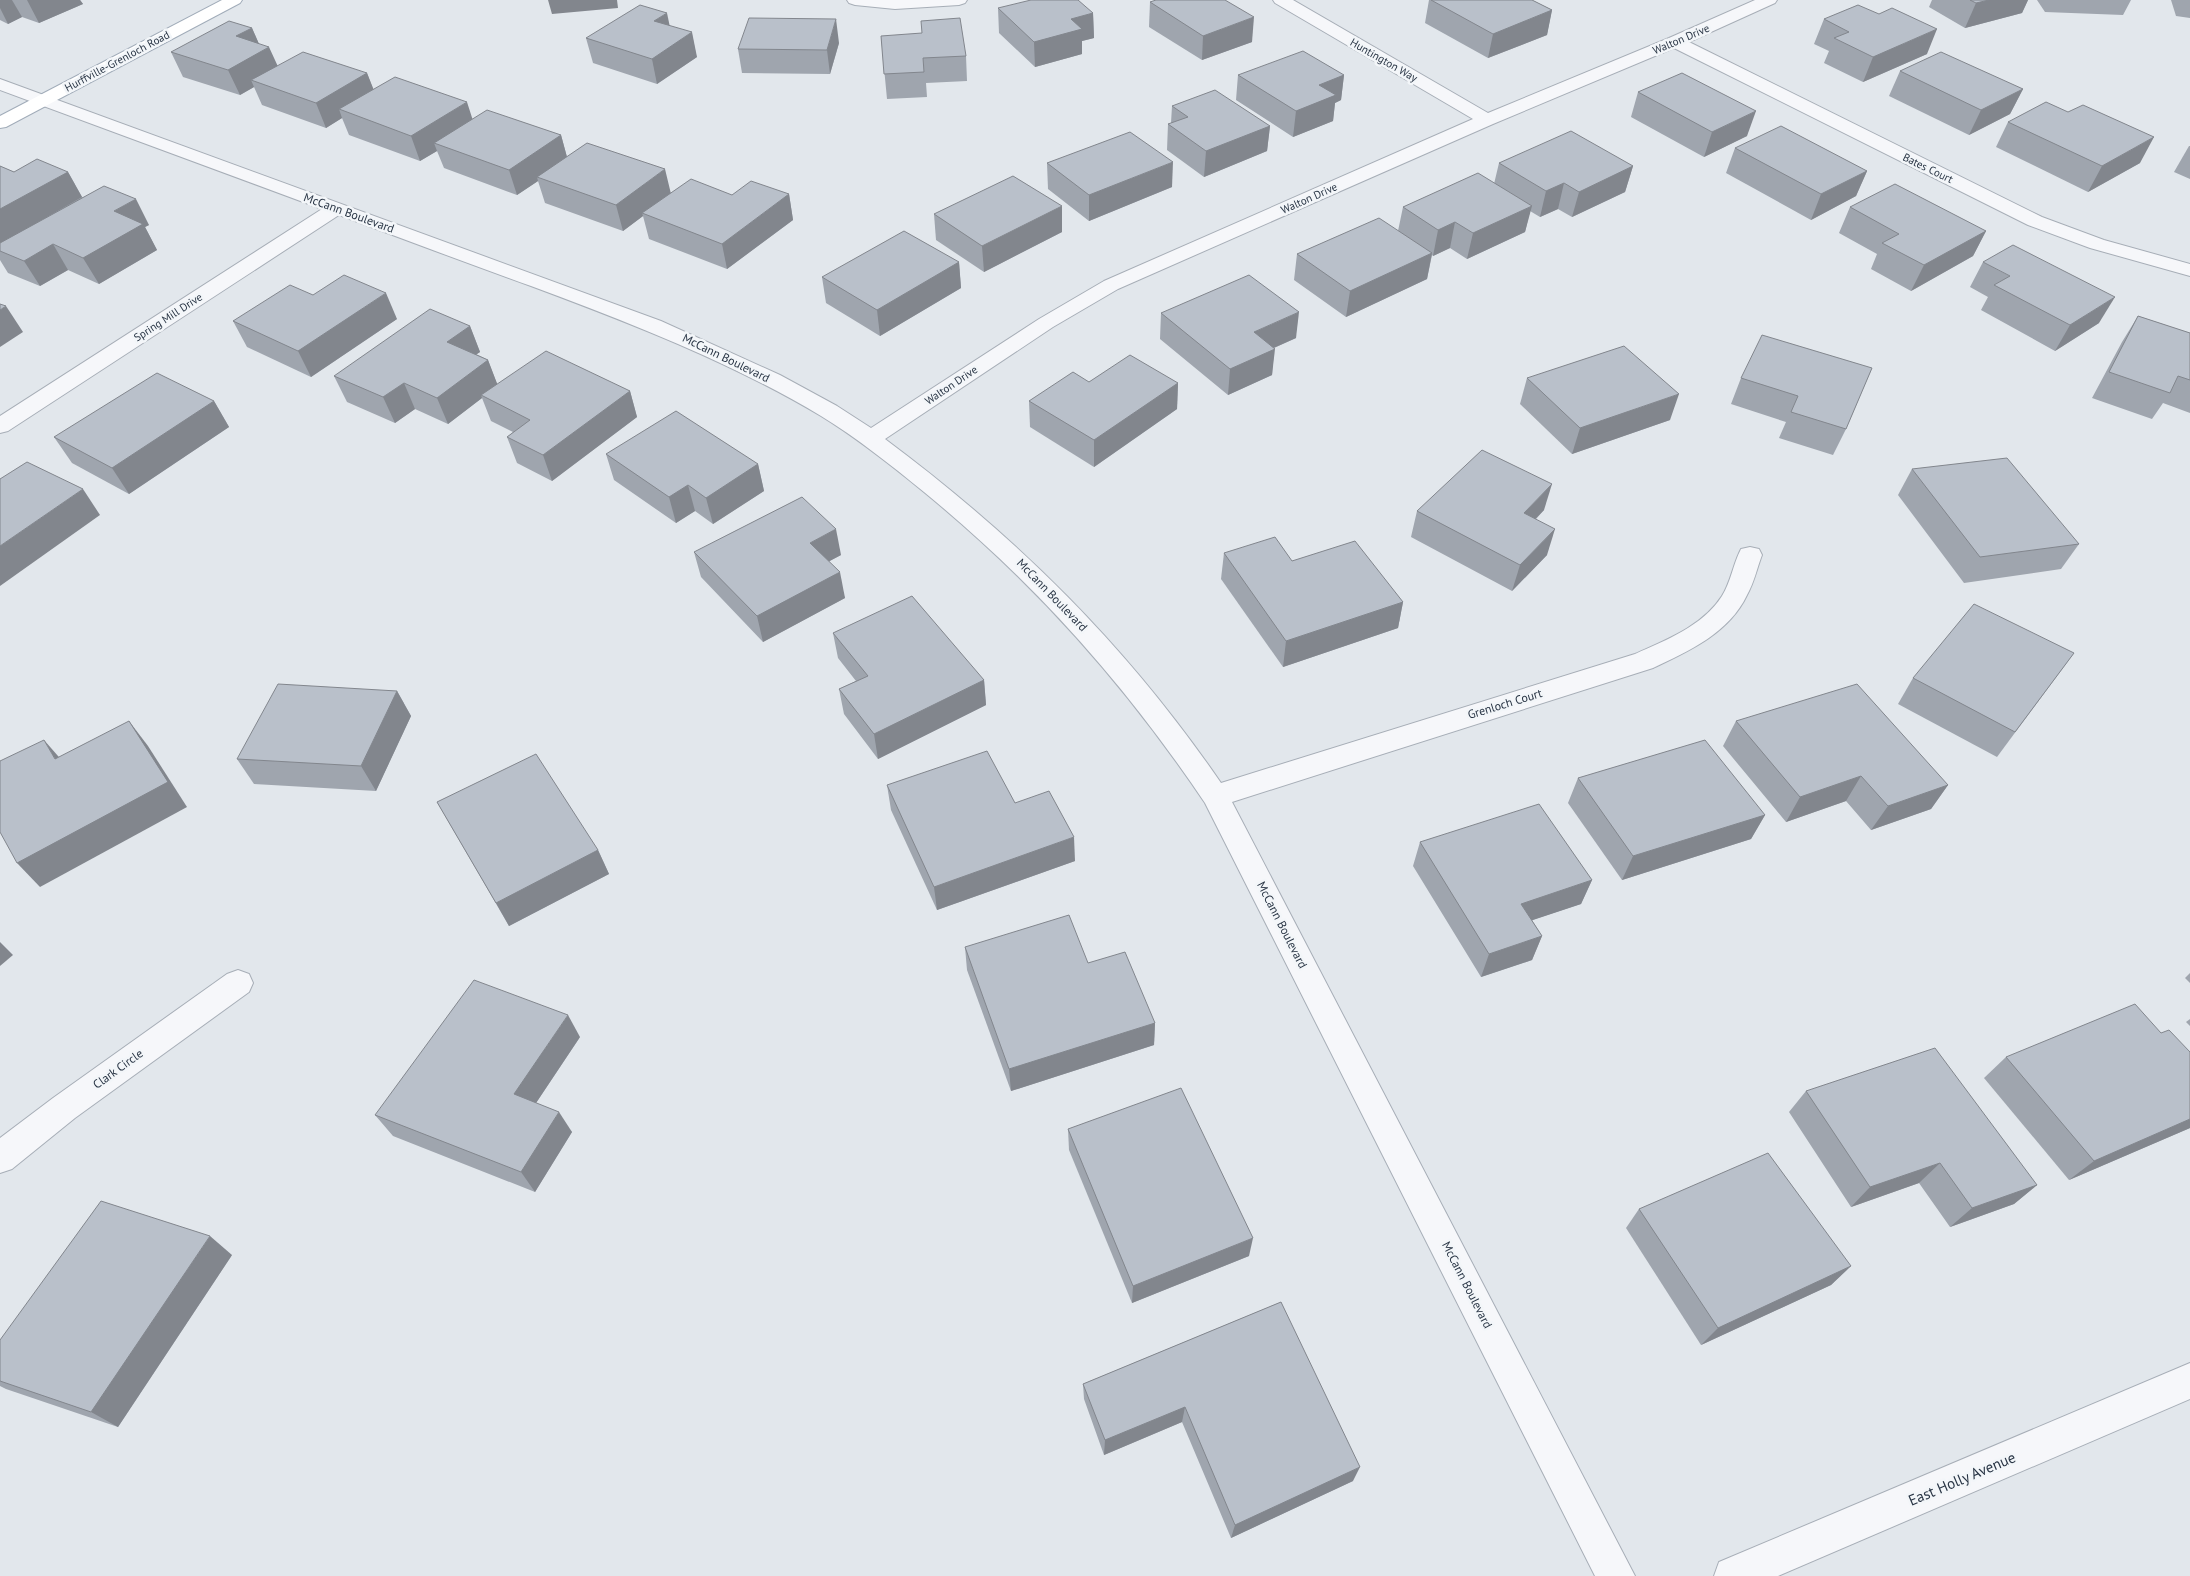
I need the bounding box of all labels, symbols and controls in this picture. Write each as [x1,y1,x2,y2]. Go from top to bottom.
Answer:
street label: Walton Drive [1650,21,1712,57]
street label: Hurffville-Grenloch Road [62,27,172,95]
street label: Huntington Way [1348,35,1421,85]
street label: Bates Court [1901,150,1956,186]
street label: Walton Drive [1279,179,1340,217]
street label: McCann Boulevard [302,189,397,236]
street label: Spring Mill Drive [131,289,205,344]
street label: McCann Boulevard [680,330,772,385]
street label: Walton Drive [922,362,980,408]
street label: McCann Boulevard [1014,555,1091,634]
street label: Grenloch Court [1466,685,1544,722]
street label: McCann Boulevard [1254,879,1311,971]
street label: Clark Circle [90,1045,146,1092]
street label: McCann Boulevard [1439,1239,1496,1331]
street label: East Holly Avenue [1905,1447,2018,1510]

